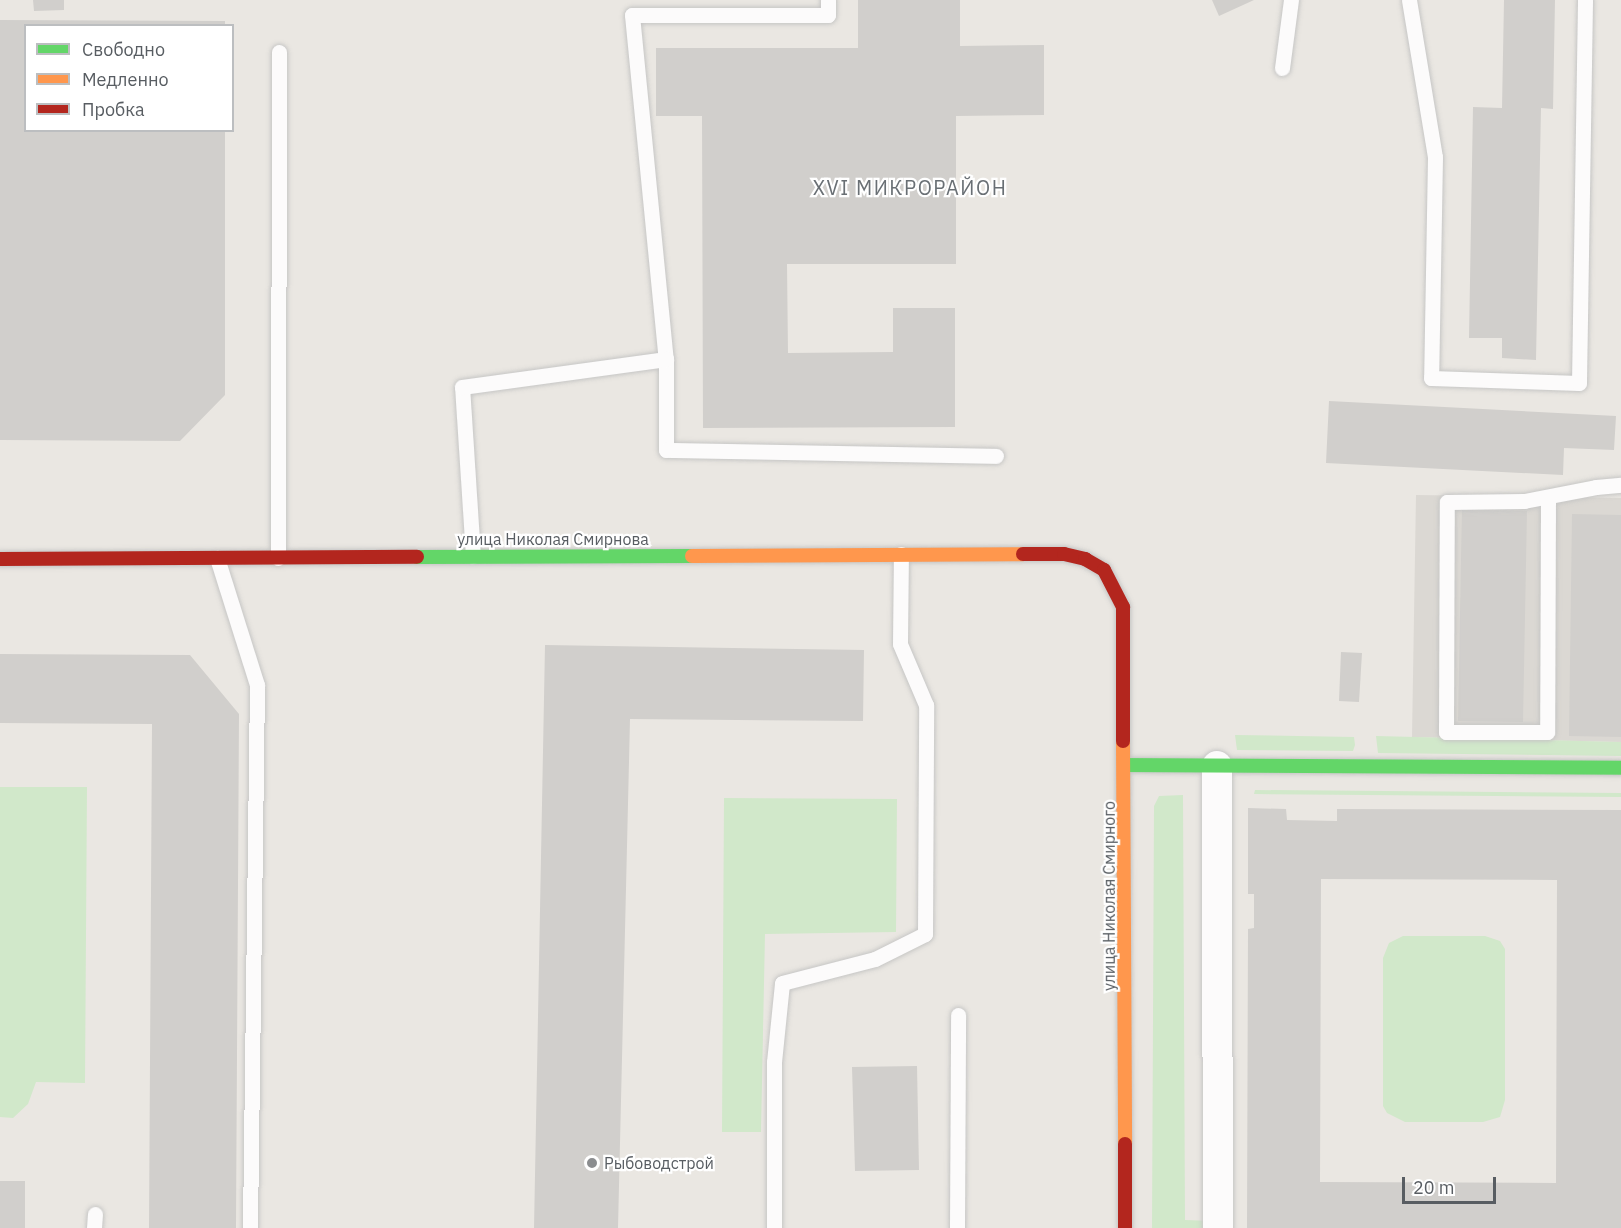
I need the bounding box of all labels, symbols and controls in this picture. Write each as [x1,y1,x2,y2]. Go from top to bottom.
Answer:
legend [24,24,234,132]
text: Свободно [82,38,165,61]
text: Медленно [82,68,169,91]
text: Пробка [82,98,145,121]
district label: XVI МИКРОРАЙОН [813,175,1007,199]
street label: улица Николая Смирнова [457,529,649,549]
street label: улица Николая Смирного [1099,801,1119,991]
place label: Рыбоводстрой [604,1153,714,1173]
marker: Рыбоводстрой [585,1156,599,1170]
scale bar [1405,1165,1500,1203]
text: 20 m [1413,1176,1455,1199]

